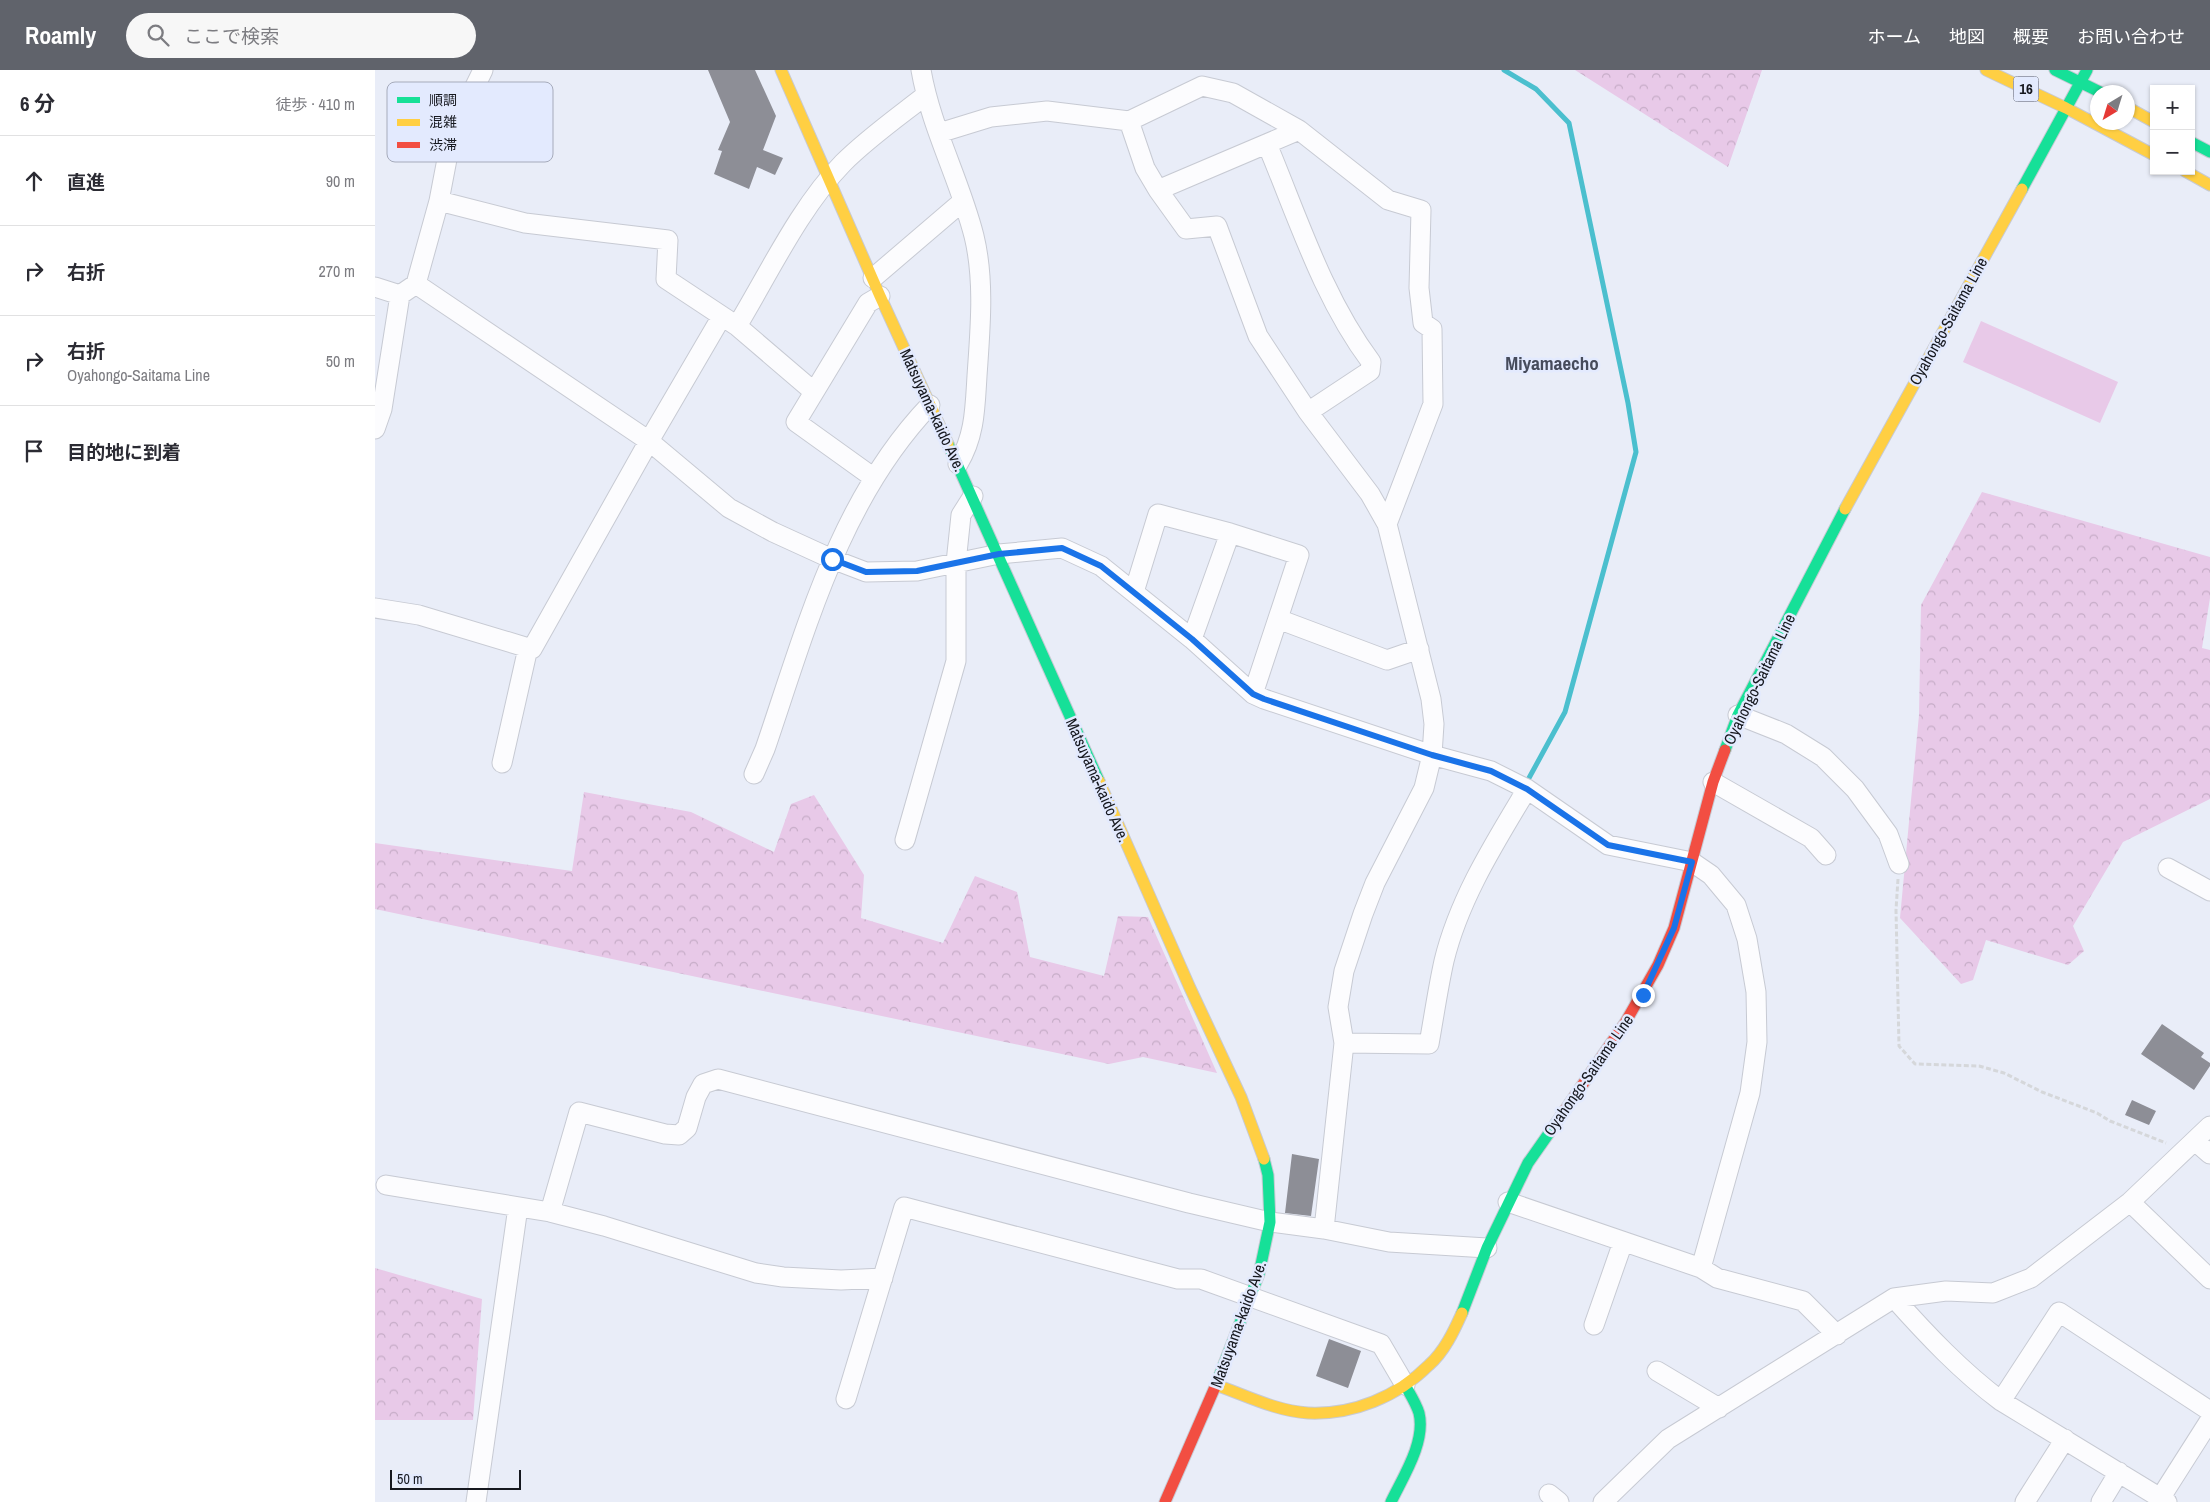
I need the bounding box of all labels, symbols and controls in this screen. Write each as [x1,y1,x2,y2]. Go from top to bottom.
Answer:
search box [126,13,476,58]
text: Roamly [25,19,96,51]
icon: search [144,21,172,49]
text: ここで検索 [184,23,279,49]
text: ホーム [1868,24,1921,49]
text: 地図 [1949,24,1985,49]
text: 概要 [2013,24,2049,49]
text: お問い合わせ [2077,24,2185,49]
road number: 16 [2013,76,2039,102]
legend [387,82,553,162]
north arrow [2090,85,2135,130]
map controls [2150,85,2195,175]
button: + [2150,85,2195,130]
text: 6 分 [20,89,55,118]
text: 順調 [429,91,457,109]
text: 徒歩 · 410 m [276,93,355,115]
text: 混雑 [429,113,457,131]
button: − [2150,130,2195,175]
text: 渋滞 [429,136,457,154]
icon: ahead [20,167,48,195]
text: 直進 [67,169,105,195]
text: 90 m [326,170,355,192]
street label: Oyahongo-Saitama Line [1904,253,1992,389]
icon: right [20,257,48,285]
text: 右折 [67,259,105,285]
text: 270 m [319,260,355,282]
text: 右折 [67,338,105,364]
street label: Matsuyama-kaido Ave. [895,345,971,475]
icon: right [20,347,48,375]
text: 50 m [326,350,355,372]
district label: Miyamaecho [1505,350,1599,376]
text: Oyahongo-Saitama Line [67,364,210,386]
icon: arrive [20,437,48,465]
text: 目的地に到着 [67,439,181,465]
route start [821,548,844,571]
street label: Oyahongo-Saitama Line [1718,610,1800,748]
street label: Matsuyama-kaido Ave. [1061,715,1135,845]
route end [1632,984,1655,1007]
street label: Oyahongo-Saitama Line [1538,1010,1638,1140]
street label: Matsuyama-kaido Ave. [1205,1258,1271,1390]
scale bar [390,1467,521,1490]
text: 50 m [397,1470,423,1488]

